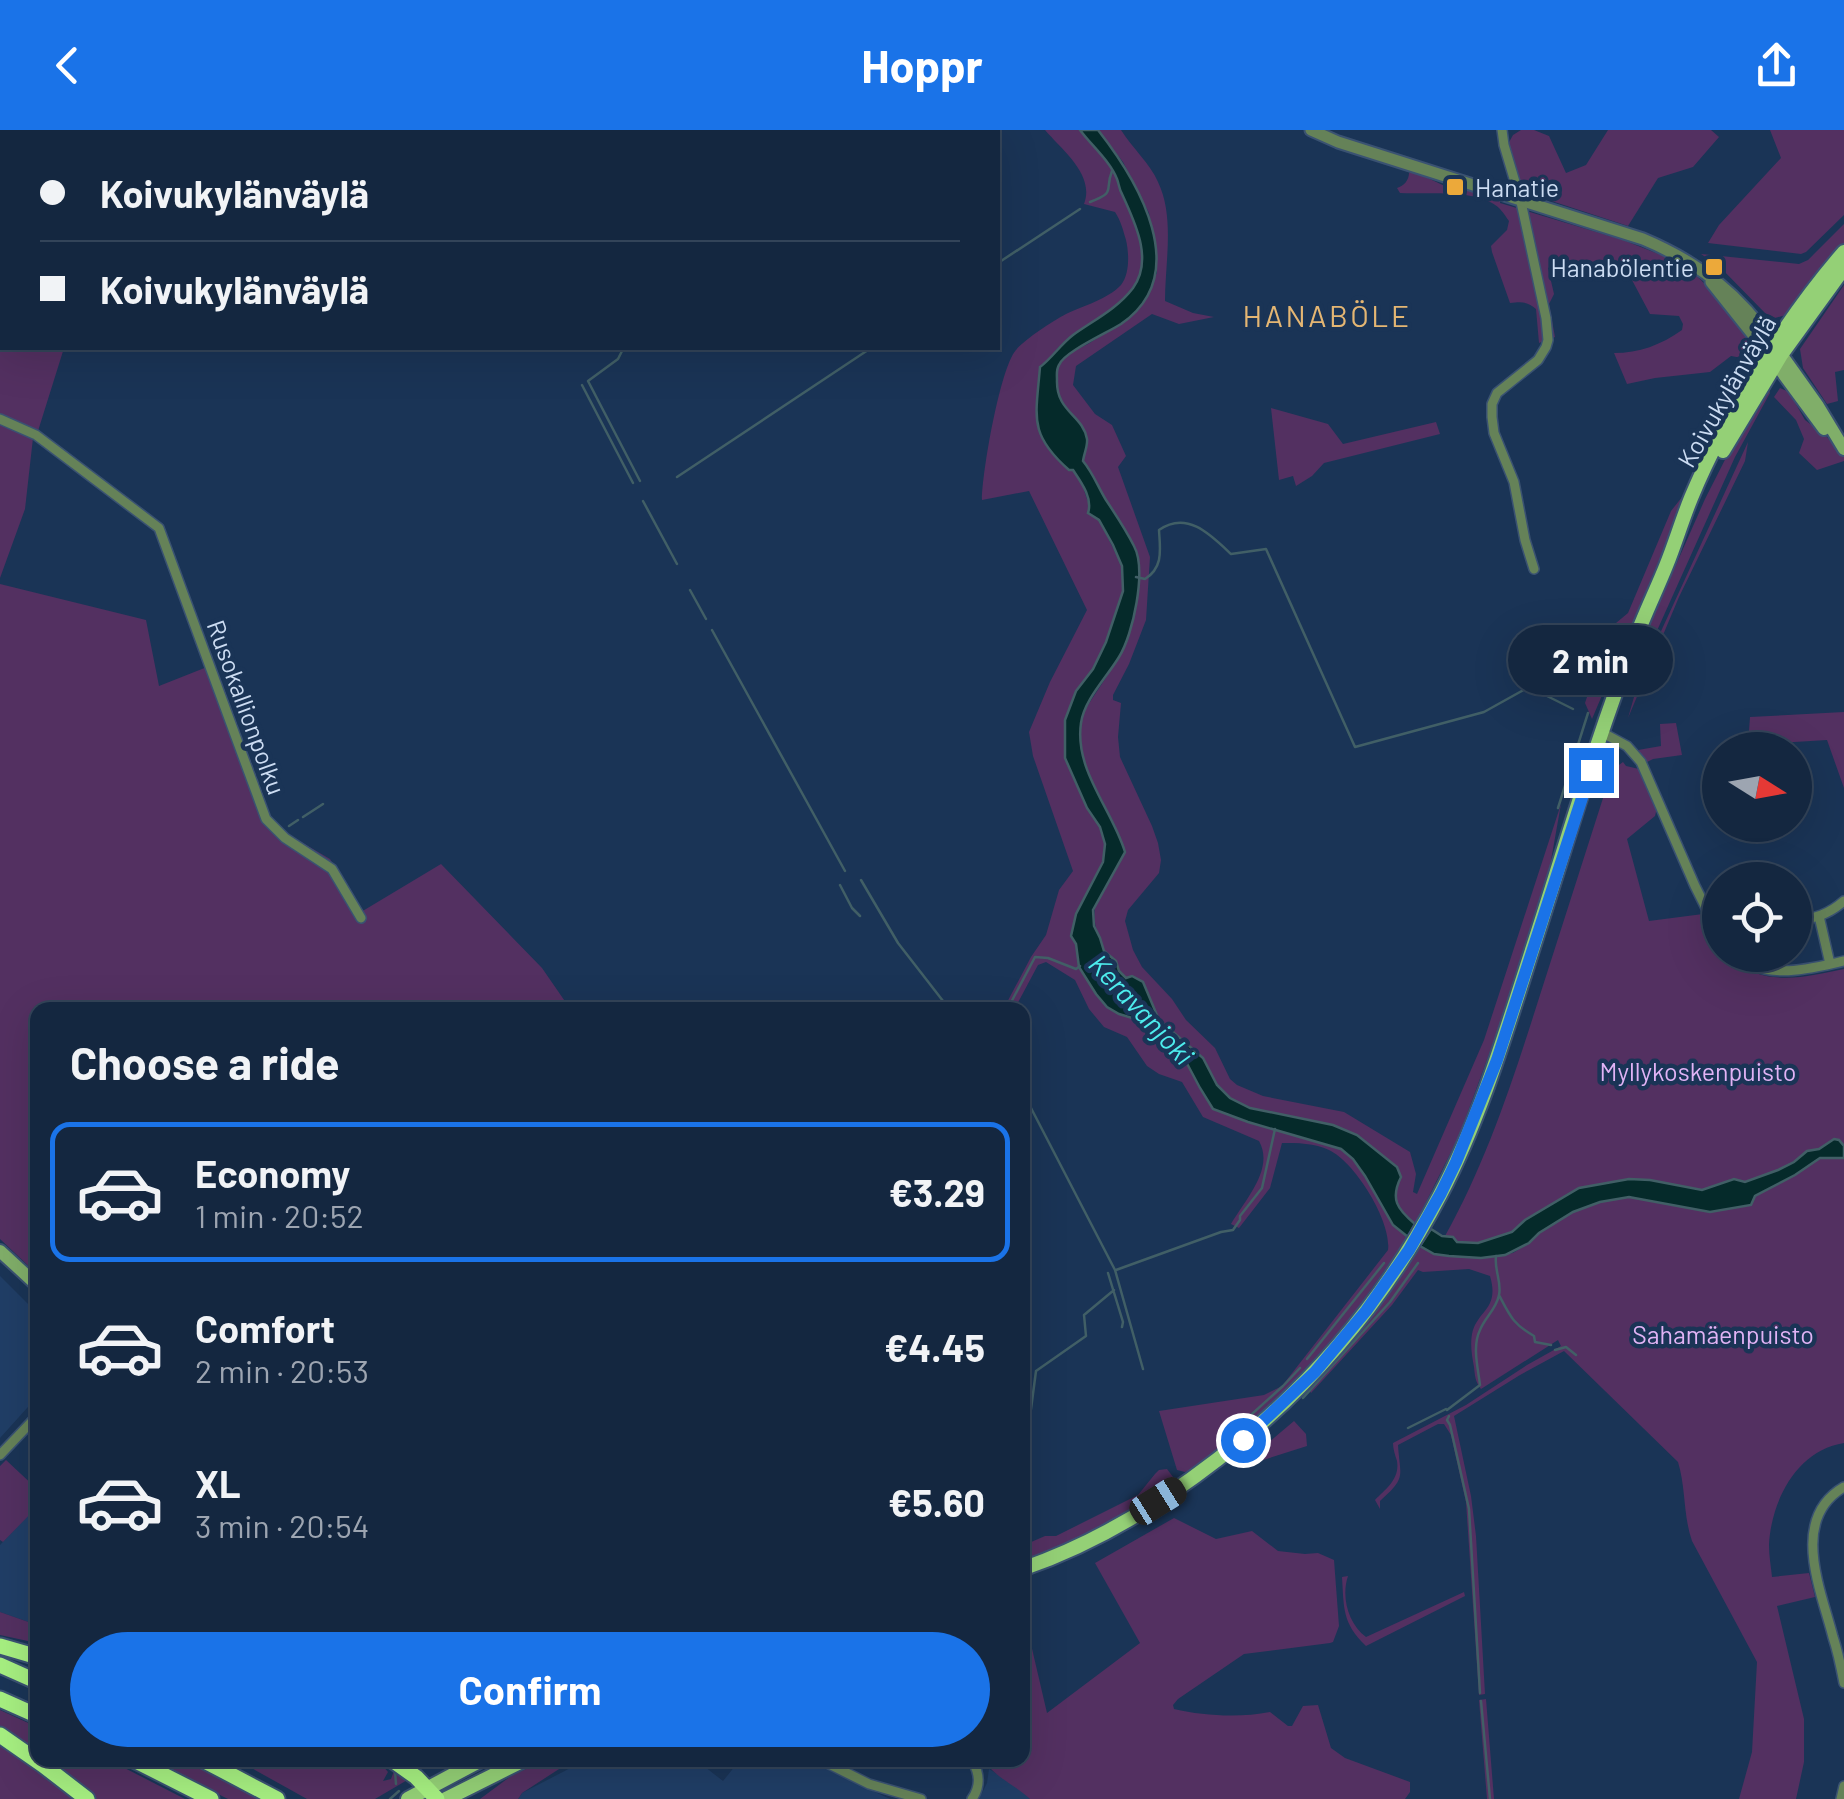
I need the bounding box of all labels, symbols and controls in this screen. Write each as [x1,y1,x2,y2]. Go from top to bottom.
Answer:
icon: back [40,38,95,93]
text: Hoppr [861,38,983,92]
icon: share [1749,38,1804,93]
text: Koivukylänväylä [100,170,369,216]
place label: Hanatie [1475,172,1559,202]
marker: Hanatie [1444,176,1466,198]
place label: Hanabölentie [1550,252,1694,282]
marker: Hanabölentie [1703,256,1725,278]
text: Koivukylänväylä [100,266,369,312]
district label: HANABÖLE [1242,297,1412,333]
street label: Koivukylänväylä [1670,310,1782,472]
street label: Rusokallionpolku [202,616,292,798]
callout: 2 min [1508,625,1674,695]
text: 2 min [1552,641,1629,679]
north arrow [1702,732,1812,842]
map controls [1702,732,1812,972]
route end [1569,748,1614,793]
button: locate [1702,862,1812,972]
water label: Keravanjoki [1082,947,1202,1071]
text: Choose a ride [70,1035,340,1089]
park label: Myllykoskenpuisto [1600,1056,1796,1086]
icon: car [75,1147,165,1237]
text: Economy [195,1150,350,1196]
text: €3.29 [889,1169,985,1215]
text: 1 min · 20:52 [195,1196,364,1234]
icon: car [75,1302,165,1392]
text: Comfort [195,1305,335,1351]
park label: Sahamäenpuisto [1632,1319,1814,1349]
text: €4.45 [884,1324,985,1370]
text: 2 min · 20:53 [195,1351,369,1389]
route start [1221,1418,1266,1463]
icon: car [75,1457,165,1547]
text: XL [195,1460,241,1506]
car [1125,1472,1191,1530]
text: €5.60 [888,1479,985,1525]
text: 3 min · 20:54 [195,1506,369,1544]
button: Confirm [70,1632,990,1747]

